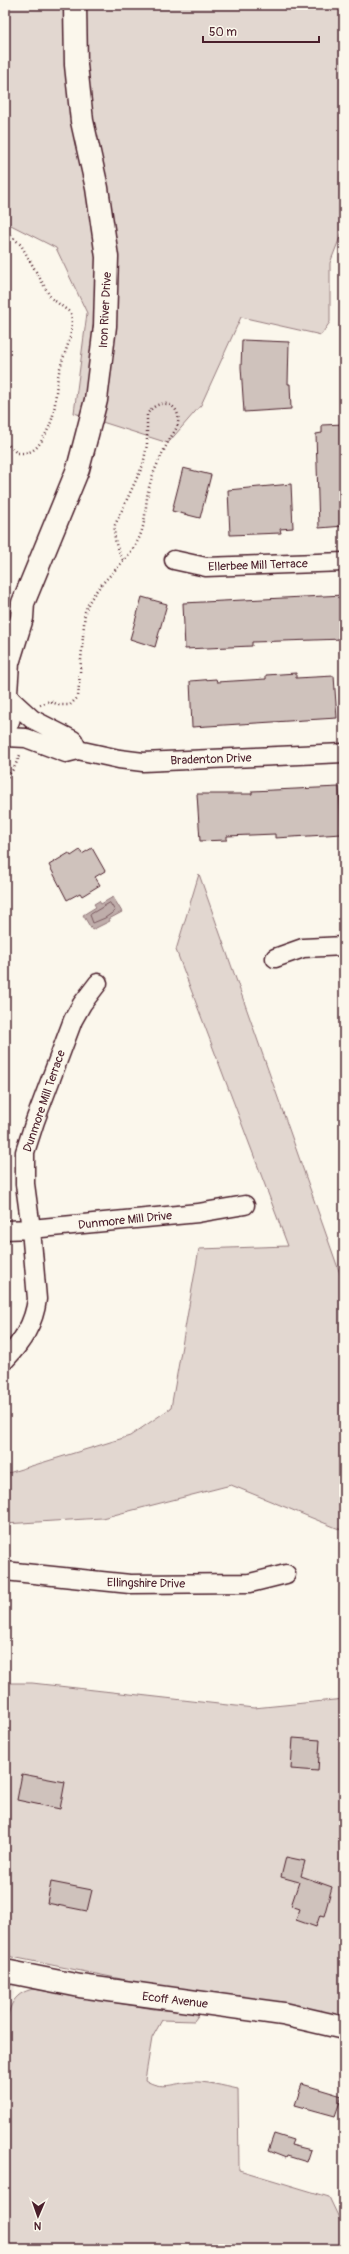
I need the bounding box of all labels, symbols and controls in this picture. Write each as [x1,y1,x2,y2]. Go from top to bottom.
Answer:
scale bar [203,18,319,44]
text: 50 m [209,25,237,40]
street label: Iron River Drive [96,271,115,349]
street label: Ellerbee Mill Terrace [208,556,308,575]
street label: Bradenton Drive [170,751,252,768]
street label: Dunmore Mill Terrace [20,1048,69,1154]
street label: Dunmore Mill Drive [77,1208,173,1233]
street label: Ellingshire Drive [107,1575,185,1592]
street label: Ecoff Avenue [141,1989,209,2012]
north arrow [18,2196,58,2236]
text: N [33,2219,42,2232]

